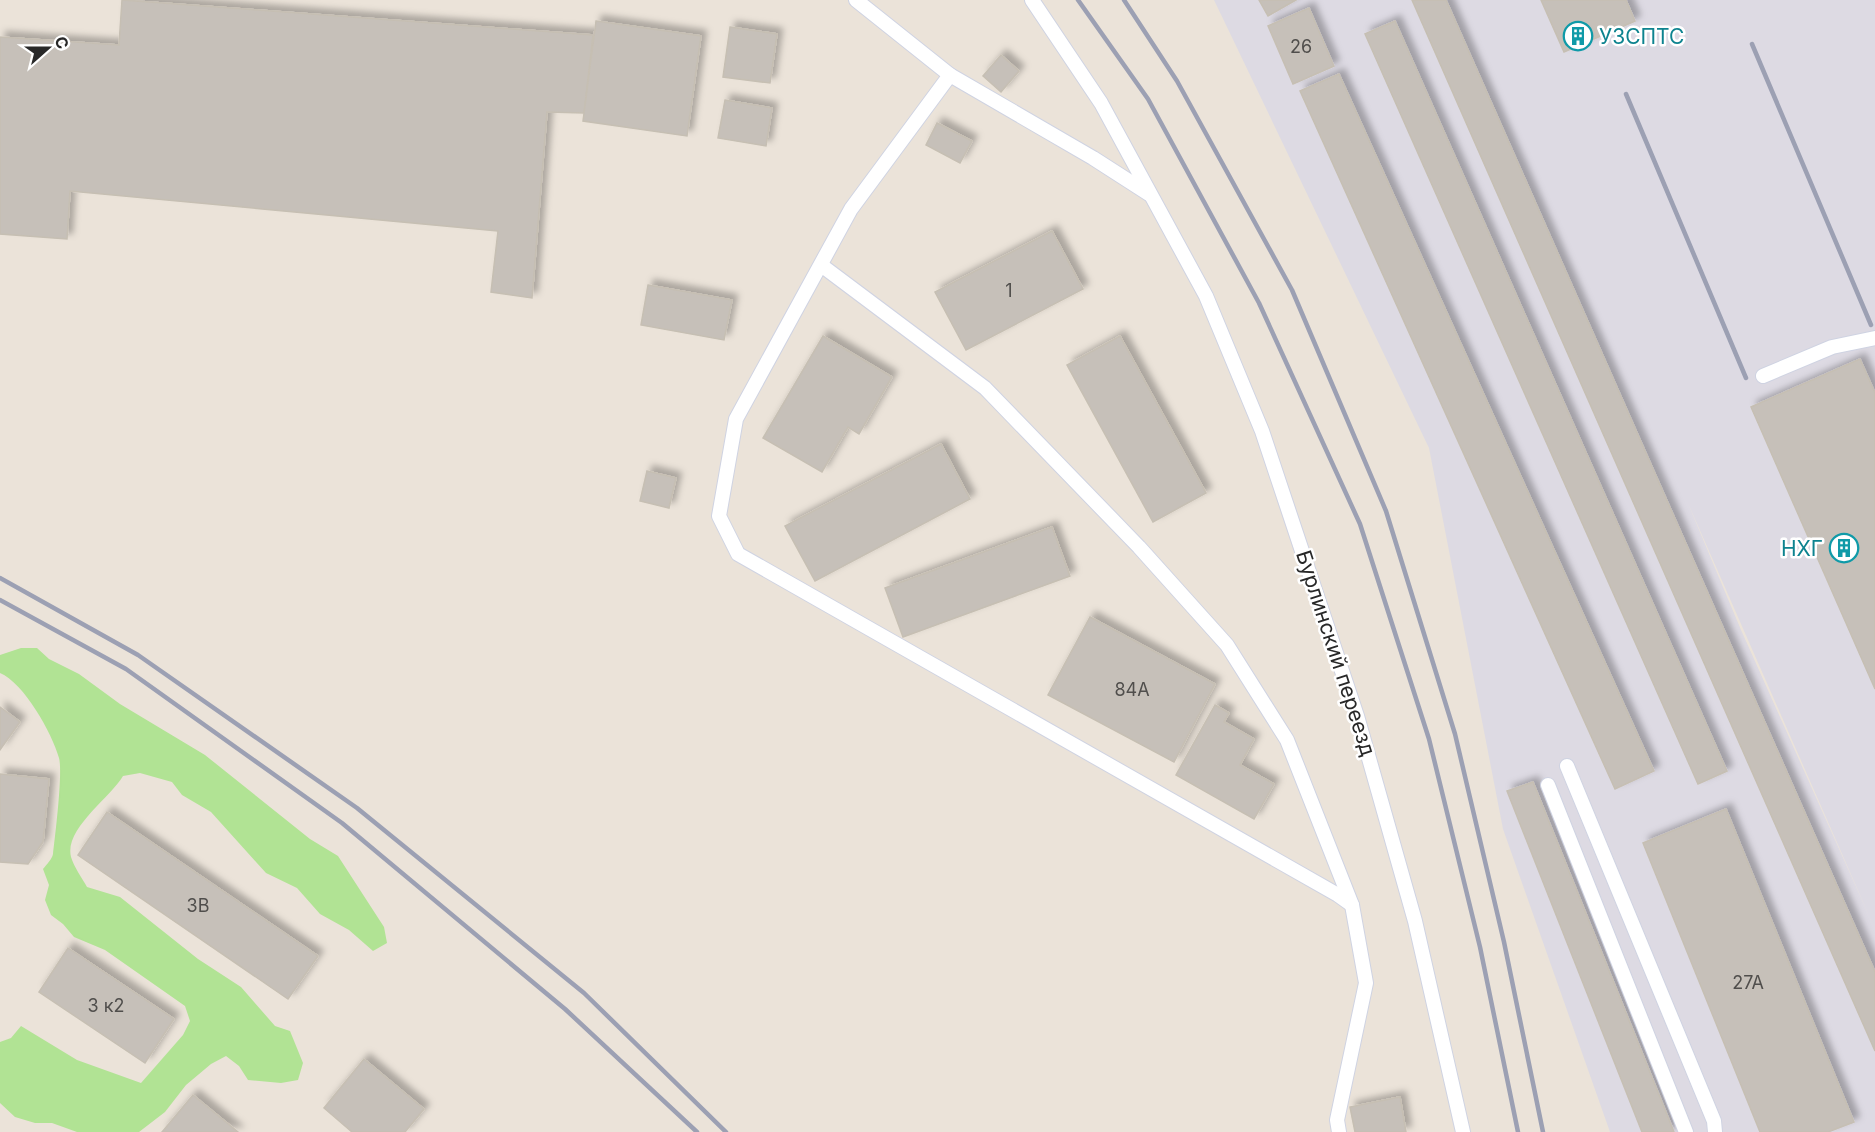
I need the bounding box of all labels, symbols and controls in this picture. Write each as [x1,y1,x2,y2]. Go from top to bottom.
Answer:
north arrow [18,18,78,78]
building icon: УЗСПТС [1562,20,1594,52]
place label: УЗСПТС [1599,24,1684,49]
text: С [51,34,74,52]
house number: 26 [1290,36,1312,57]
house number: 1 [1005,280,1013,301]
building icon: НХГ [1828,532,1860,564]
place label: НХГ [1781,536,1823,561]
street label: Бурлинский переезд [1291,547,1381,759]
house number: 84А [1114,679,1150,700]
house number: 3В [187,895,209,916]
house number: 27А [1732,972,1764,993]
house number: 3 к2 [88,995,124,1016]

